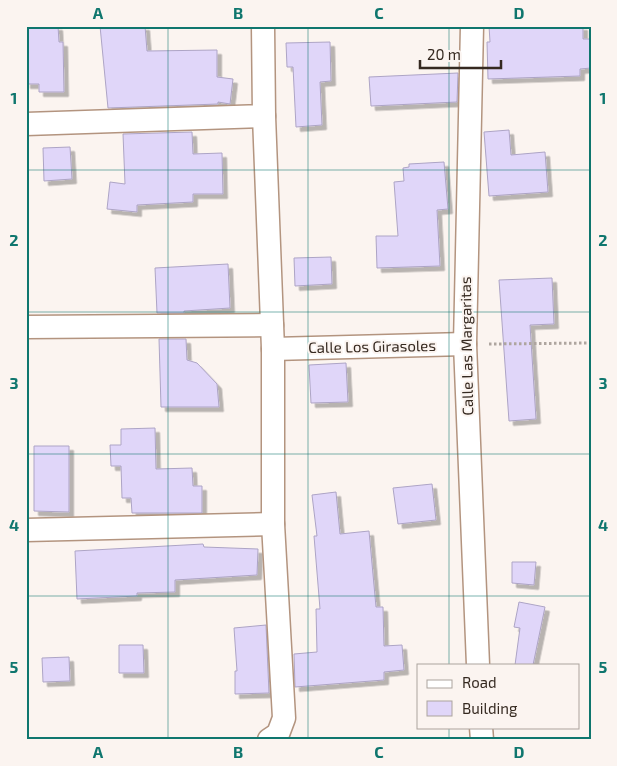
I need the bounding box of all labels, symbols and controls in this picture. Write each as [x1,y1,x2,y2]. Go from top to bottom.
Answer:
text: A [93,3,104,22]
text: B [233,3,243,22]
text: C [374,3,384,22]
text: D [514,3,525,22]
scale bar [420,38,501,70]
text: 20 m [427,45,461,63]
text: 1 [11,88,17,107]
text: 1 [600,88,606,107]
text: 2 [9,230,19,249]
text: 2 [598,230,608,249]
street label: Calle Las Margaritas [456,276,476,416]
street label: Calle Los Girasoles [308,336,436,356]
text: 3 [9,373,19,392]
text: 3 [598,373,608,392]
text: 4 [9,515,19,534]
text: 4 [598,515,608,534]
text: 5 [10,657,19,676]
text: 5 [599,657,608,676]
legend [417,664,580,728]
text: Road [462,673,497,691]
text: Building [462,699,518,717]
text: A [93,742,104,761]
text: B [233,742,243,761]
text: C [374,742,384,761]
text: D [514,742,525,761]

